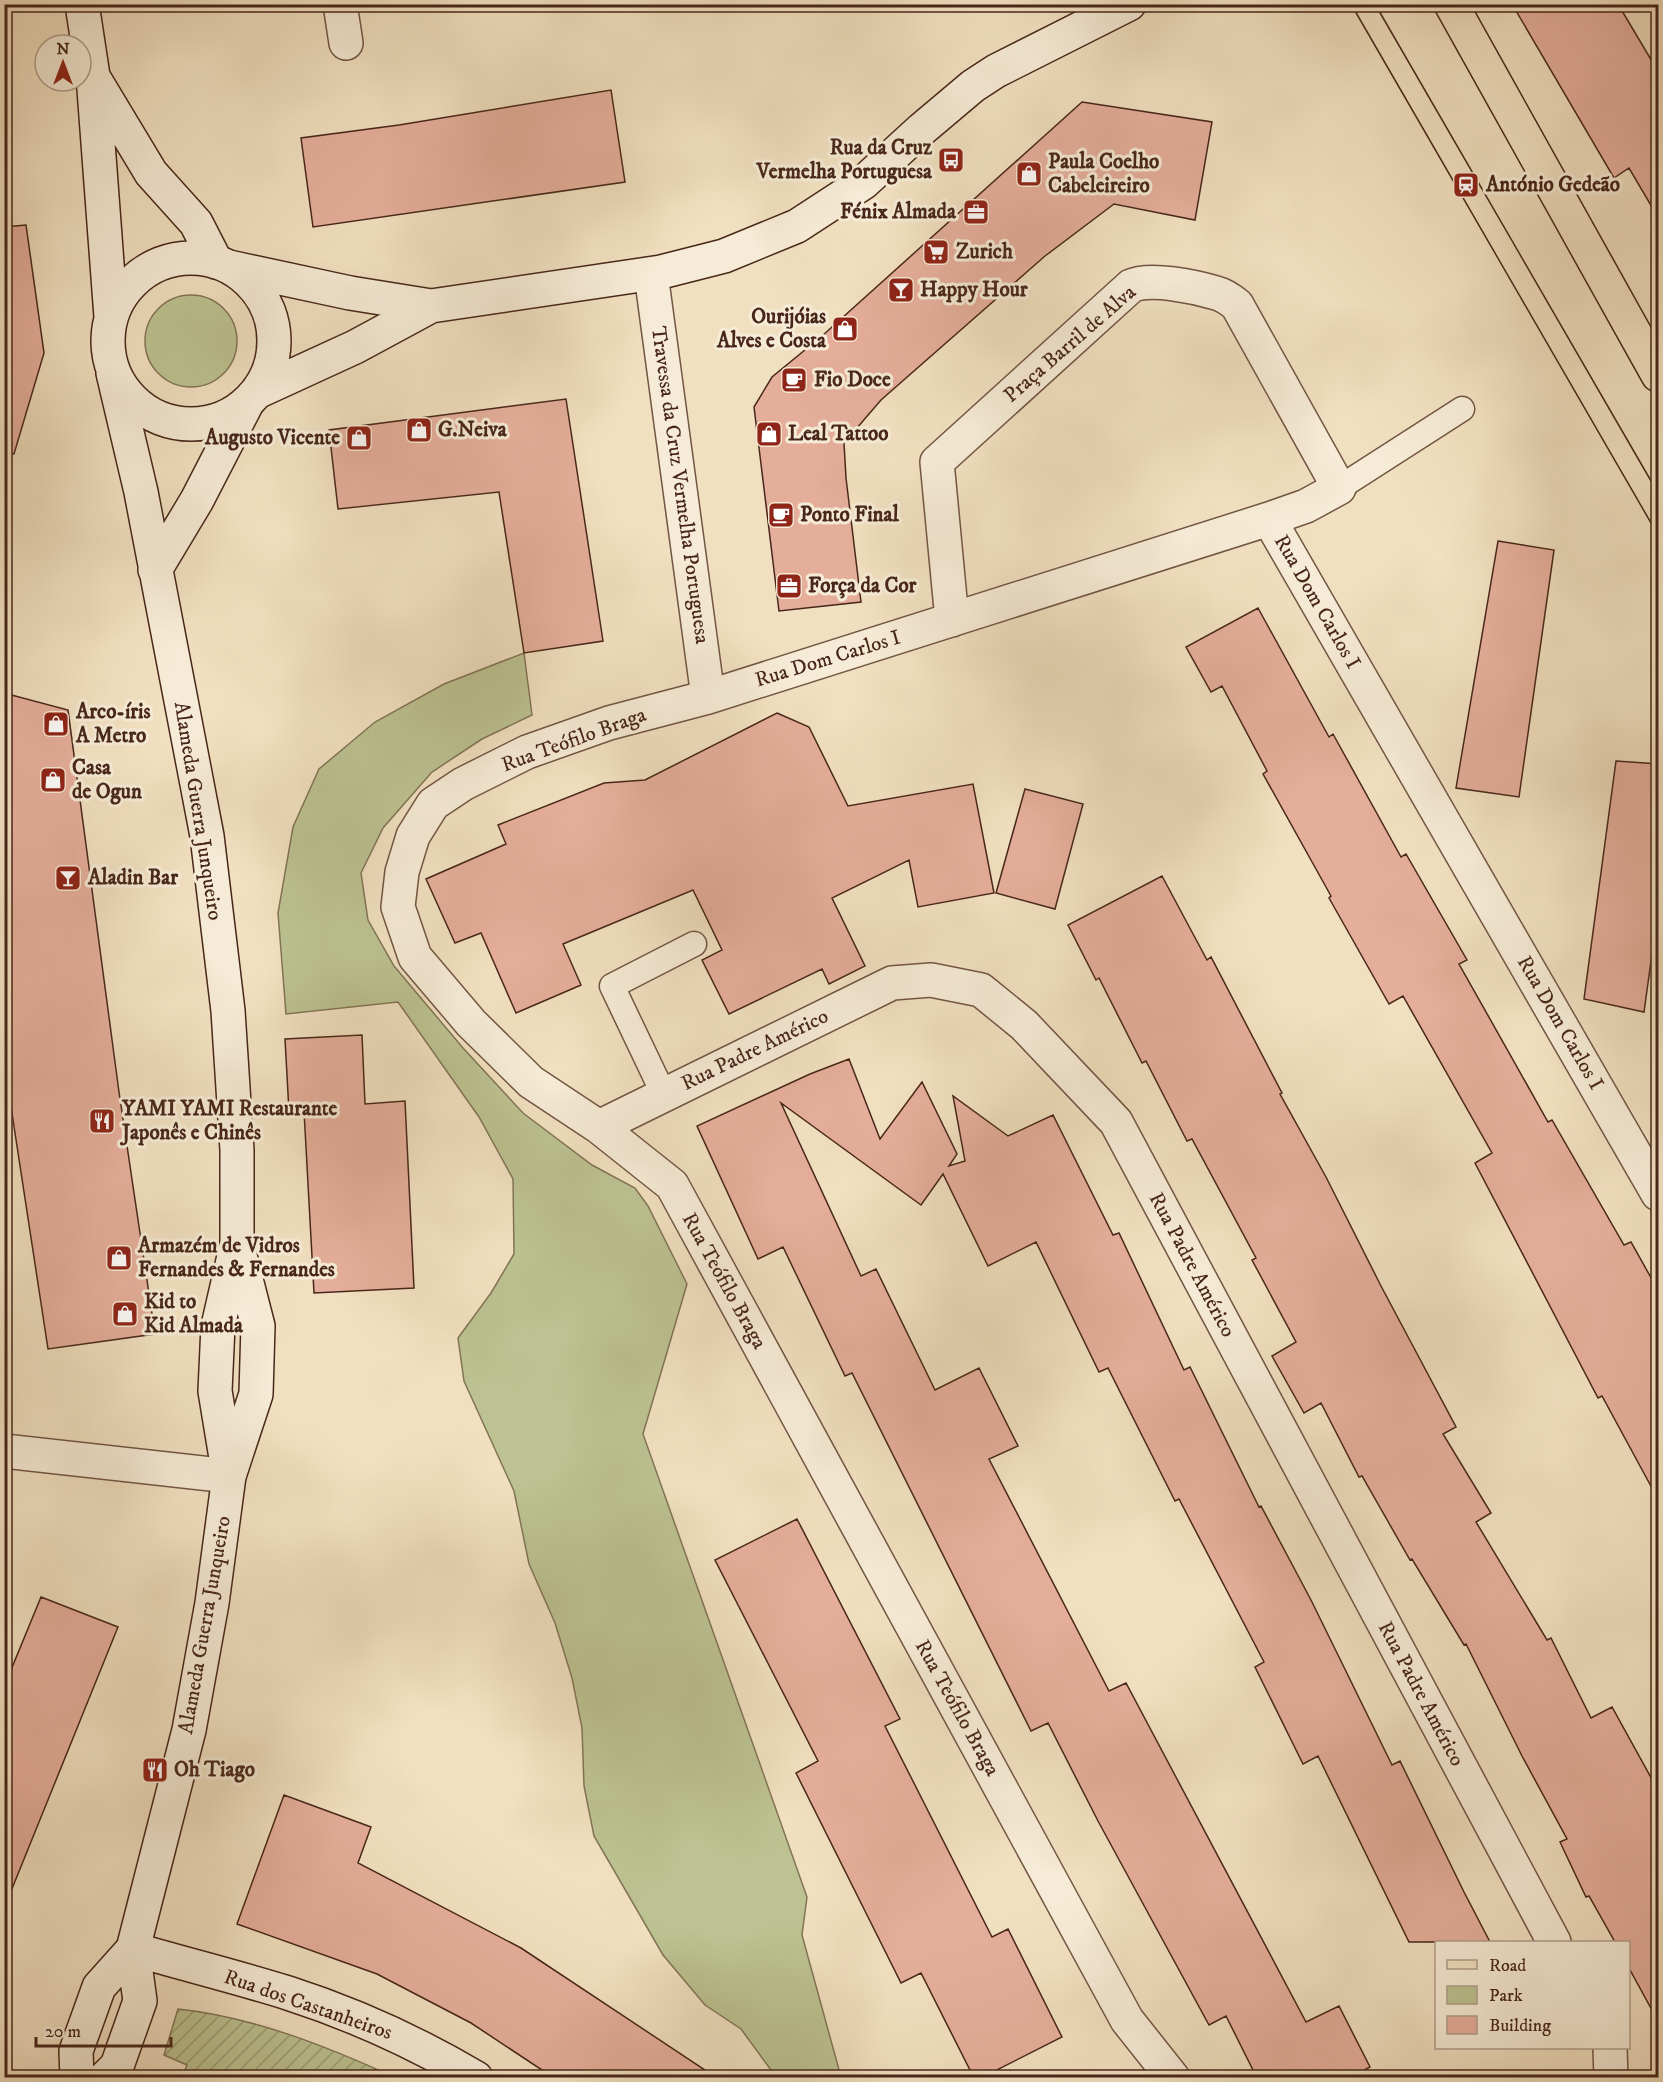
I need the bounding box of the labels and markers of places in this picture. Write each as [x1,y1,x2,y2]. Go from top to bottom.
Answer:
place label: Rua da Cruz Vermelha Portuguesa [756,135,933,185]
bus stop icon: Rua da Cruz Vermelha Portuguesa [936,145,966,175]
place label: Paula Coelho Cabeleireiro [1048,149,1159,199]
shop icon: Paula Coelho Cabeleireiro [1014,159,1044,189]
station icon: António Gedeão [1451,170,1481,200]
place label: António Gedeão [1485,172,1620,198]
office icon: Fénix Almada [961,197,991,227]
place label: Fénix Almada [840,199,957,225]
supermarket icon: Zurich [921,237,951,267]
place label: Zurich [956,239,1014,265]
bar icon: Happy Hour [886,275,916,305]
place label: Happy Hour [920,277,1029,303]
place label: Ourijóias Alves e Costa [716,304,827,354]
shop icon: Ourijóias Alves e Costa [830,314,860,344]
cafe icon: Fio Doce [779,365,809,395]
place label: Fio Doce [814,367,891,393]
shop icon: G.Neiva [404,415,434,445]
place label: G.Neiva [438,417,508,443]
shop icon: Leal Tattoo [754,419,784,449]
place label: Leal Tattoo [788,421,888,447]
shop icon: Augusto Vicente [344,423,374,453]
place label: Augusto Vicente [204,425,340,451]
cafe icon: Ponto Final [766,500,796,530]
place label: Ponto Final [800,502,899,528]
office icon: Força da Cor [774,571,804,601]
place label: Força da Cor [808,573,918,599]
place label: Arco-íris A Metro [75,699,151,749]
shop icon: Arco-íris A Metro [41,709,71,739]
place label: Casa de Ogun [72,755,143,805]
shop icon: Casa de Ogun [38,765,68,795]
bar icon: Aladin Bar [53,863,83,893]
place label: Aladin Bar [87,865,179,891]
place label: YAMI YAMI Restaurante Japonês e Chinês [120,1096,338,1146]
restaurant icon: YAMI YAMI Restaurante Japonês e Chinês [87,1106,117,1136]
place label: Armazém de Vidros Fernandes & Fernandes [137,1233,335,1283]
shop icon: Armazém de Vidros Fernandes & Fernandes [104,1243,134,1273]
place label: Kid to Kid Almada [144,1289,244,1339]
shop icon: Kid to Kid Almada [110,1299,140,1329]
restaurant icon: Oh Tiago [140,1755,170,1785]
place label: Oh Tiago [174,1757,255,1783]

